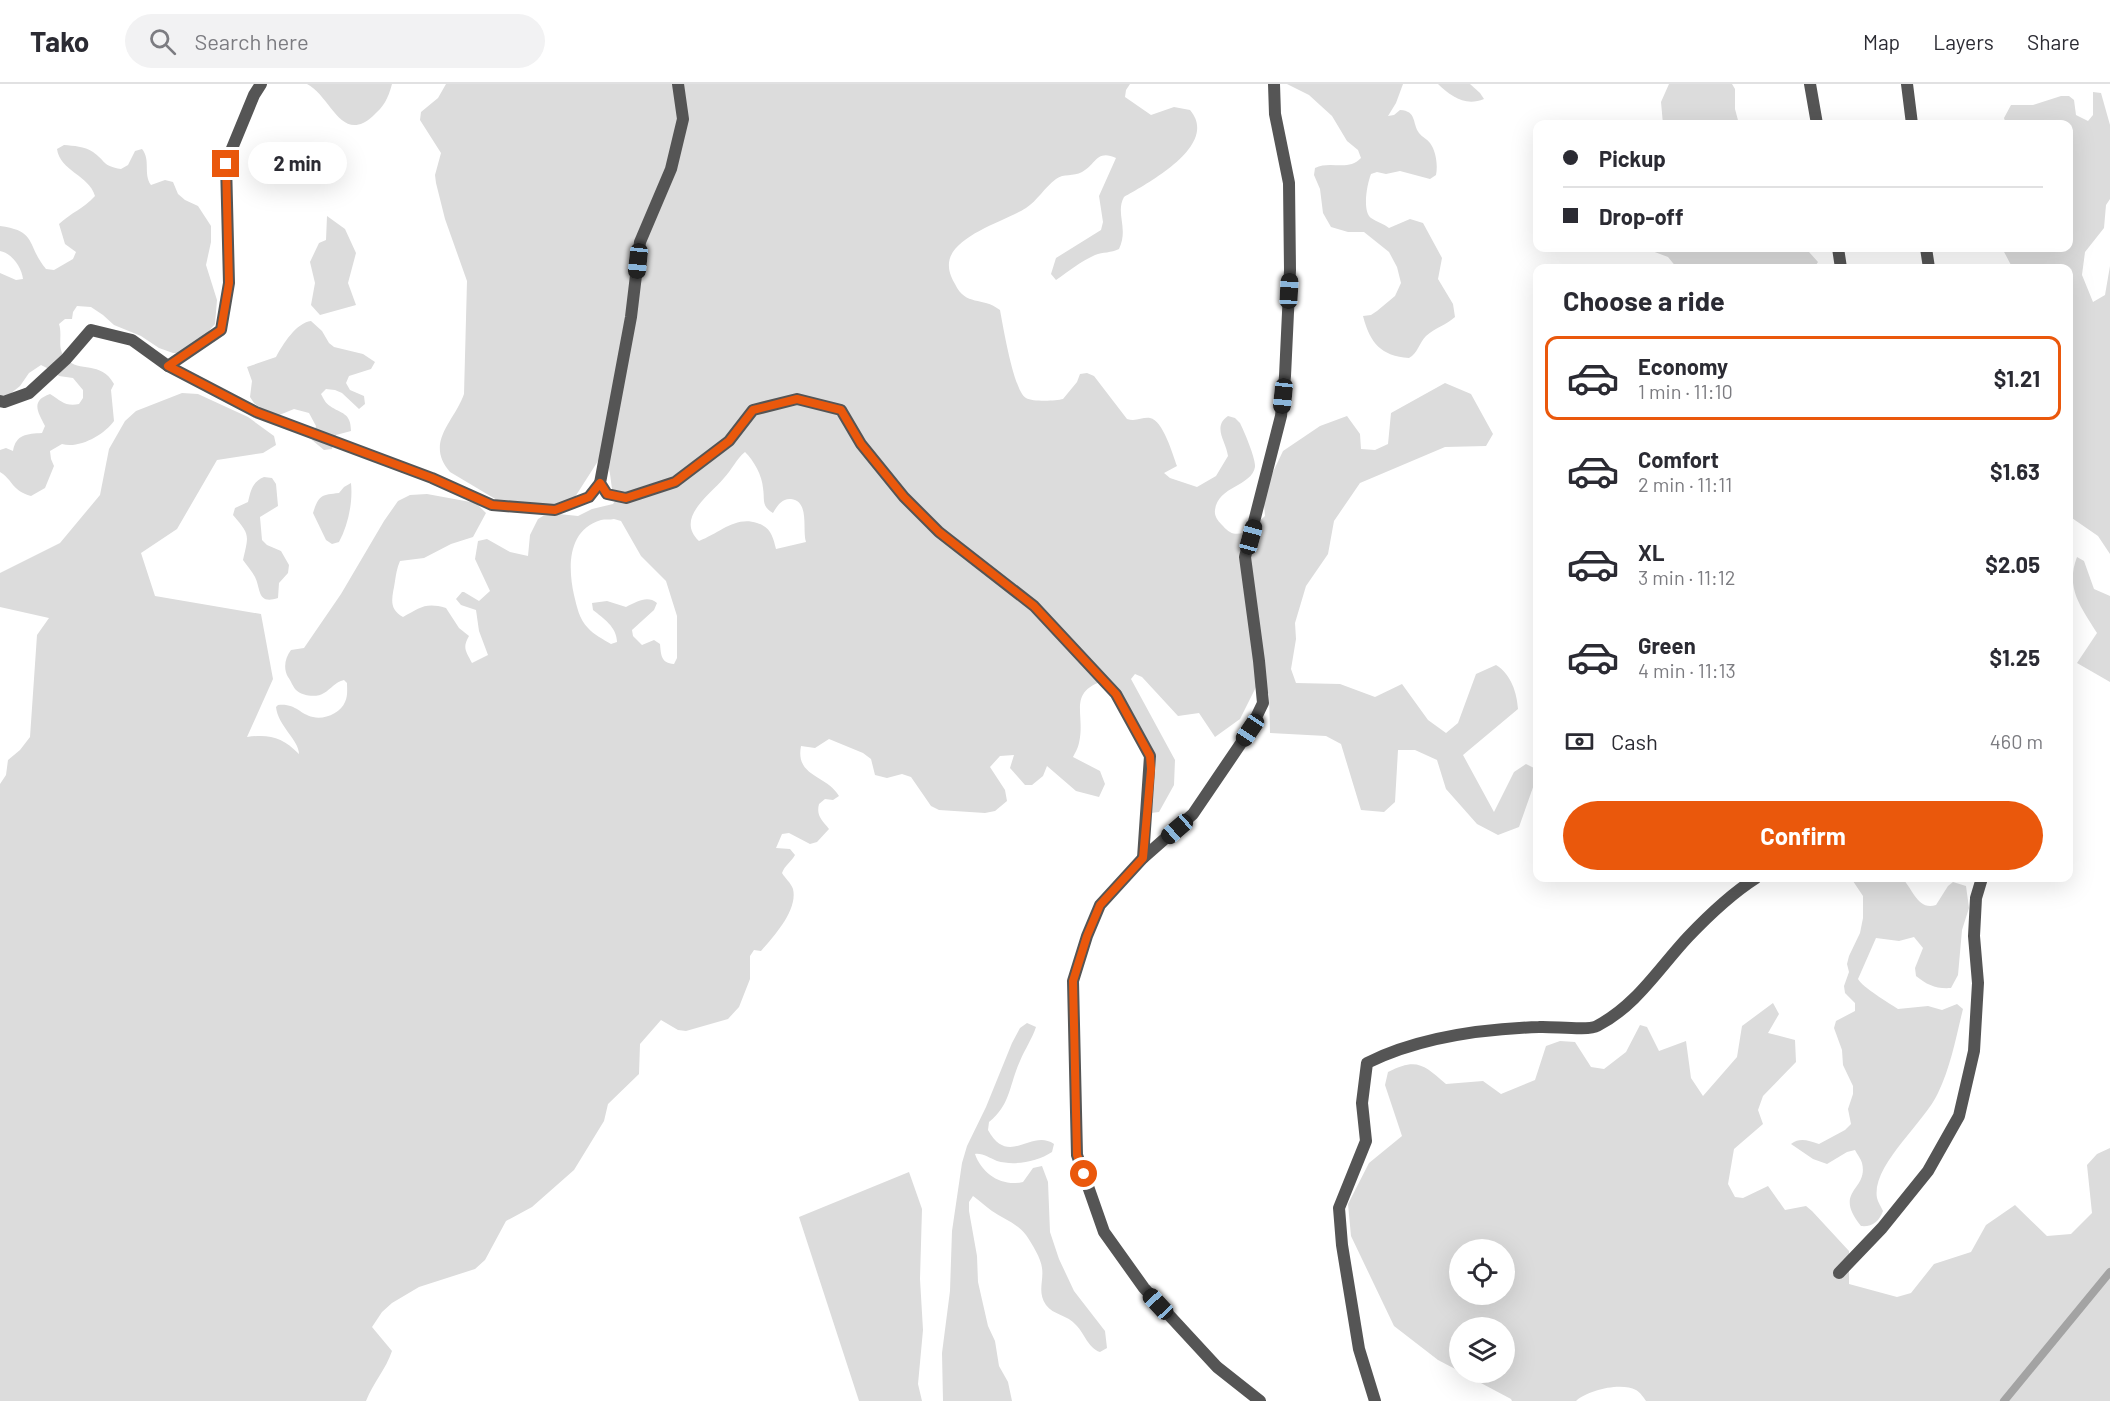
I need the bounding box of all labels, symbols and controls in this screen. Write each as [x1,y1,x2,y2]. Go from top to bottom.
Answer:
search box [125,14,545,68]
text: Tako [30,24,89,58]
icon: search [146,25,179,58]
text: Search here [194,28,309,54]
text: Map [1863,29,1900,54]
text: Layers [1933,29,1994,54]
text: Share [2027,29,2080,54]
callout: 2 min [247,143,346,185]
text: Pickup [1599,145,1666,171]
route end [212,150,239,177]
text: 2 min [274,151,321,175]
text: Drop-off [1599,203,1683,229]
car [627,242,649,280]
car [1279,273,1299,309]
text: Choose a ride [1563,284,1725,316]
icon: car [1566,351,1620,405]
text: Economy [1638,353,1728,379]
text: $1.21 [1994,365,2040,391]
car [1272,377,1294,415]
text: 1 min · 11:10 [1638,379,1733,403]
icon: car [1566,444,1620,498]
text: Comfort [1638,446,1719,472]
text: $1.63 [1990,458,2040,484]
text: 2 min · 11:11 [1638,472,1732,496]
car [1238,517,1264,557]
icon: car [1566,537,1620,591]
text: XL [1638,539,1664,565]
text: $2.05 [1985,551,2040,577]
text: 3 min · 11:12 [1638,565,1735,589]
icon: car [1566,630,1620,684]
text: Green [1638,632,1696,658]
text: $1.25 [1990,644,2040,670]
text: 4 min · 11:13 [1638,658,1736,682]
car [1232,710,1268,750]
icon: cash [1563,725,1596,758]
text: Cash [1611,728,1658,754]
text: 460 m [1990,729,2043,753]
button: Confirm [1563,801,2043,870]
car [1158,810,1196,848]
route start [1070,1160,1097,1187]
map controls [1449,1239,1515,1383]
button: locate [1449,1239,1515,1305]
car [1139,1285,1177,1323]
button: layers [1449,1317,1515,1383]

